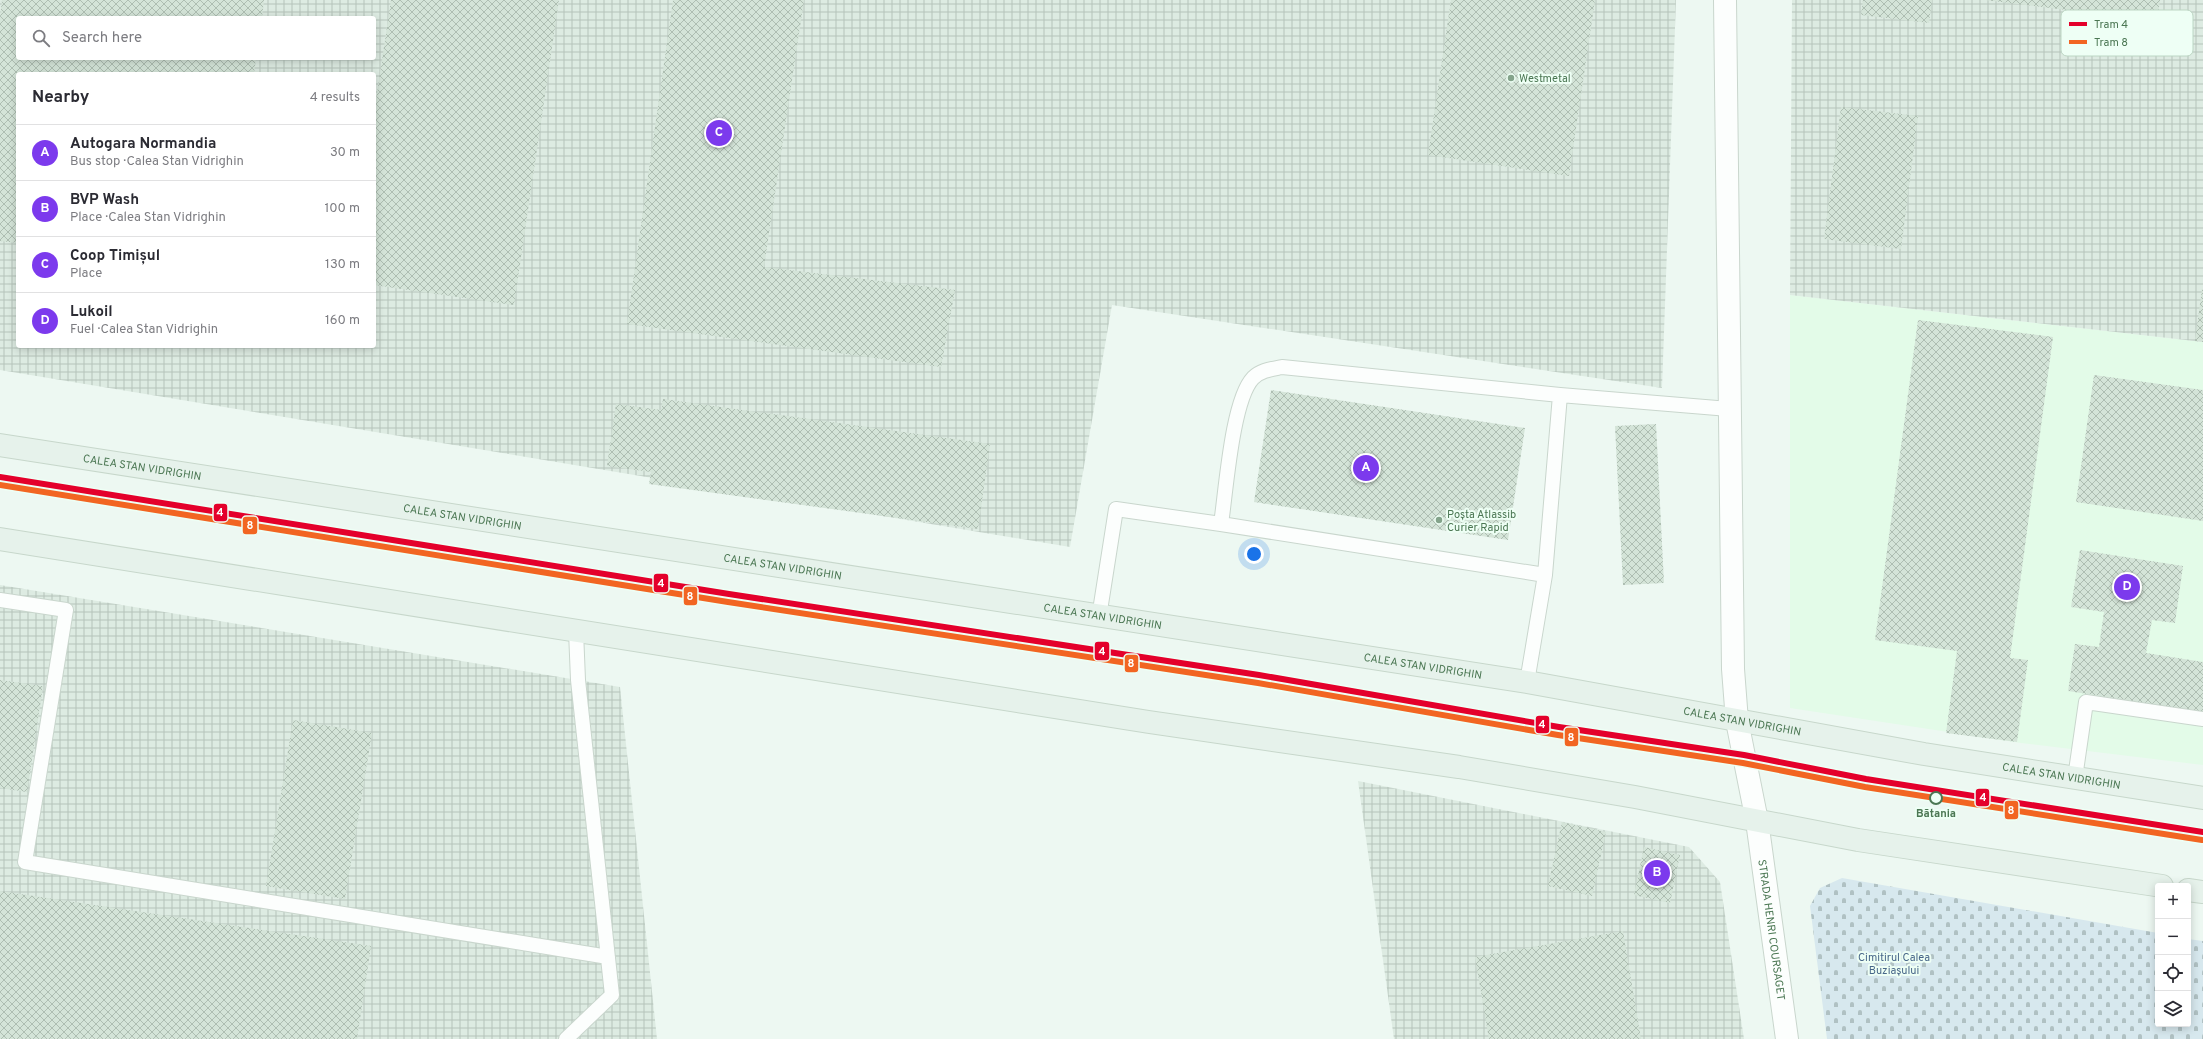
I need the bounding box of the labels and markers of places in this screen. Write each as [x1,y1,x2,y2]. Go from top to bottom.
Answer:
place label: Westmetal [1519,72,1571,86]
marker: Westmetal [1506,73,1516,83]
pin: C [706,118,732,148]
pin: A [1353,453,1379,483]
place label: Poșta Atlassib Curier Rapid [1447,508,1516,535]
marker: Poșta Atlassib Curier Rapid [1434,515,1444,525]
pin: D [2114,572,2140,602]
marker: Bătania [1929,791,1943,805]
place label: Bătania [1916,807,1956,821]
pin: B [1644,858,1670,888]

